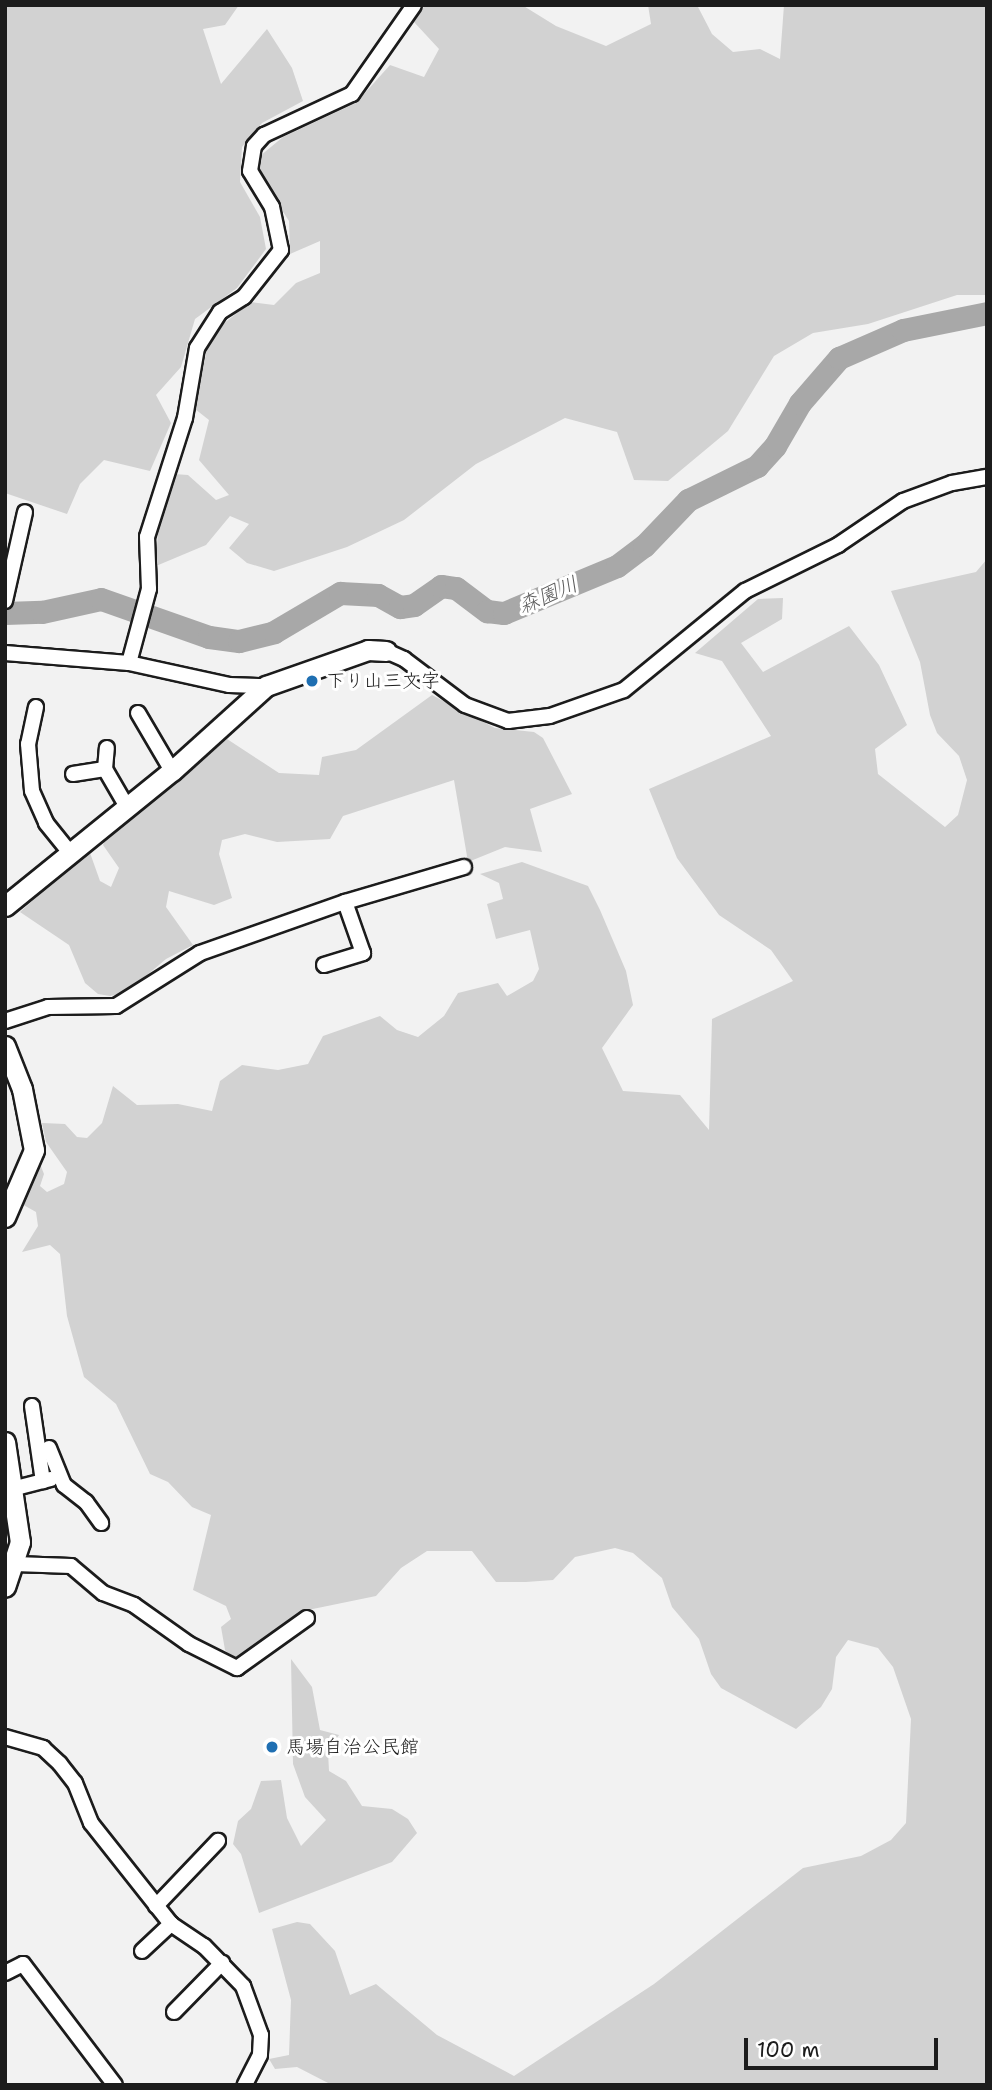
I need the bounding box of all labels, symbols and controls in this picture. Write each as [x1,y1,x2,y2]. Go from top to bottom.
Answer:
water label: 森園川 [514,571,582,619]
place label: 下り山三文字 [326,670,440,692]
marker: 下り山三文字 [304,673,320,689]
place label: 馬場自治公民館 [286,1736,419,1758]
marker: 馬場自治公民館 [264,1739,280,1755]
scale bar [747,2024,941,2068]
text: 100 m [757,2036,820,2064]

